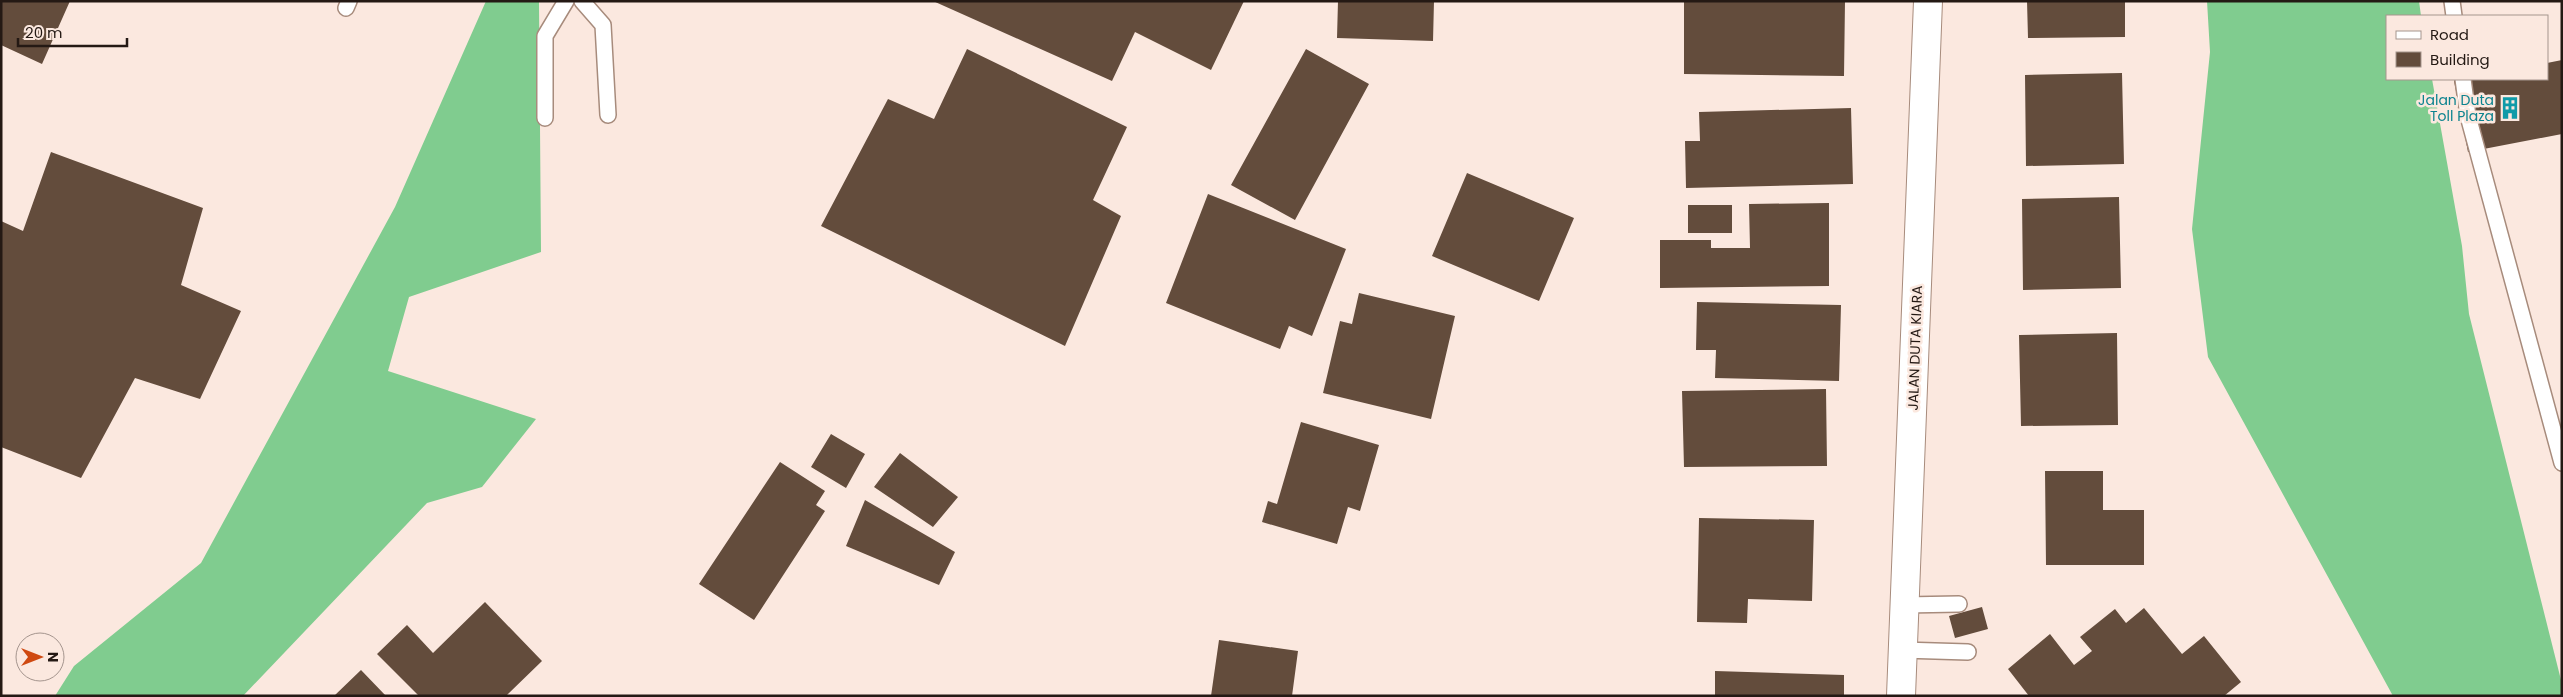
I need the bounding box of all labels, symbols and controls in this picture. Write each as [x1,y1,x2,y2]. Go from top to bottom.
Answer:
scale bar [18,15,126,47]
legend [2386,15,2548,80]
text: 20 m [25,22,63,43]
text: Road [2430,24,2469,45]
text: Building [2430,49,2490,70]
place label: Jalan Duta Toll Plaza [2418,90,2494,126]
building icon: Jalan Duta Toll Plaza [2497,95,2523,121]
street label: JALAN DUTA KIARA [1903,285,1927,411]
north arrow [15,632,65,682]
text: N [43,652,63,662]

